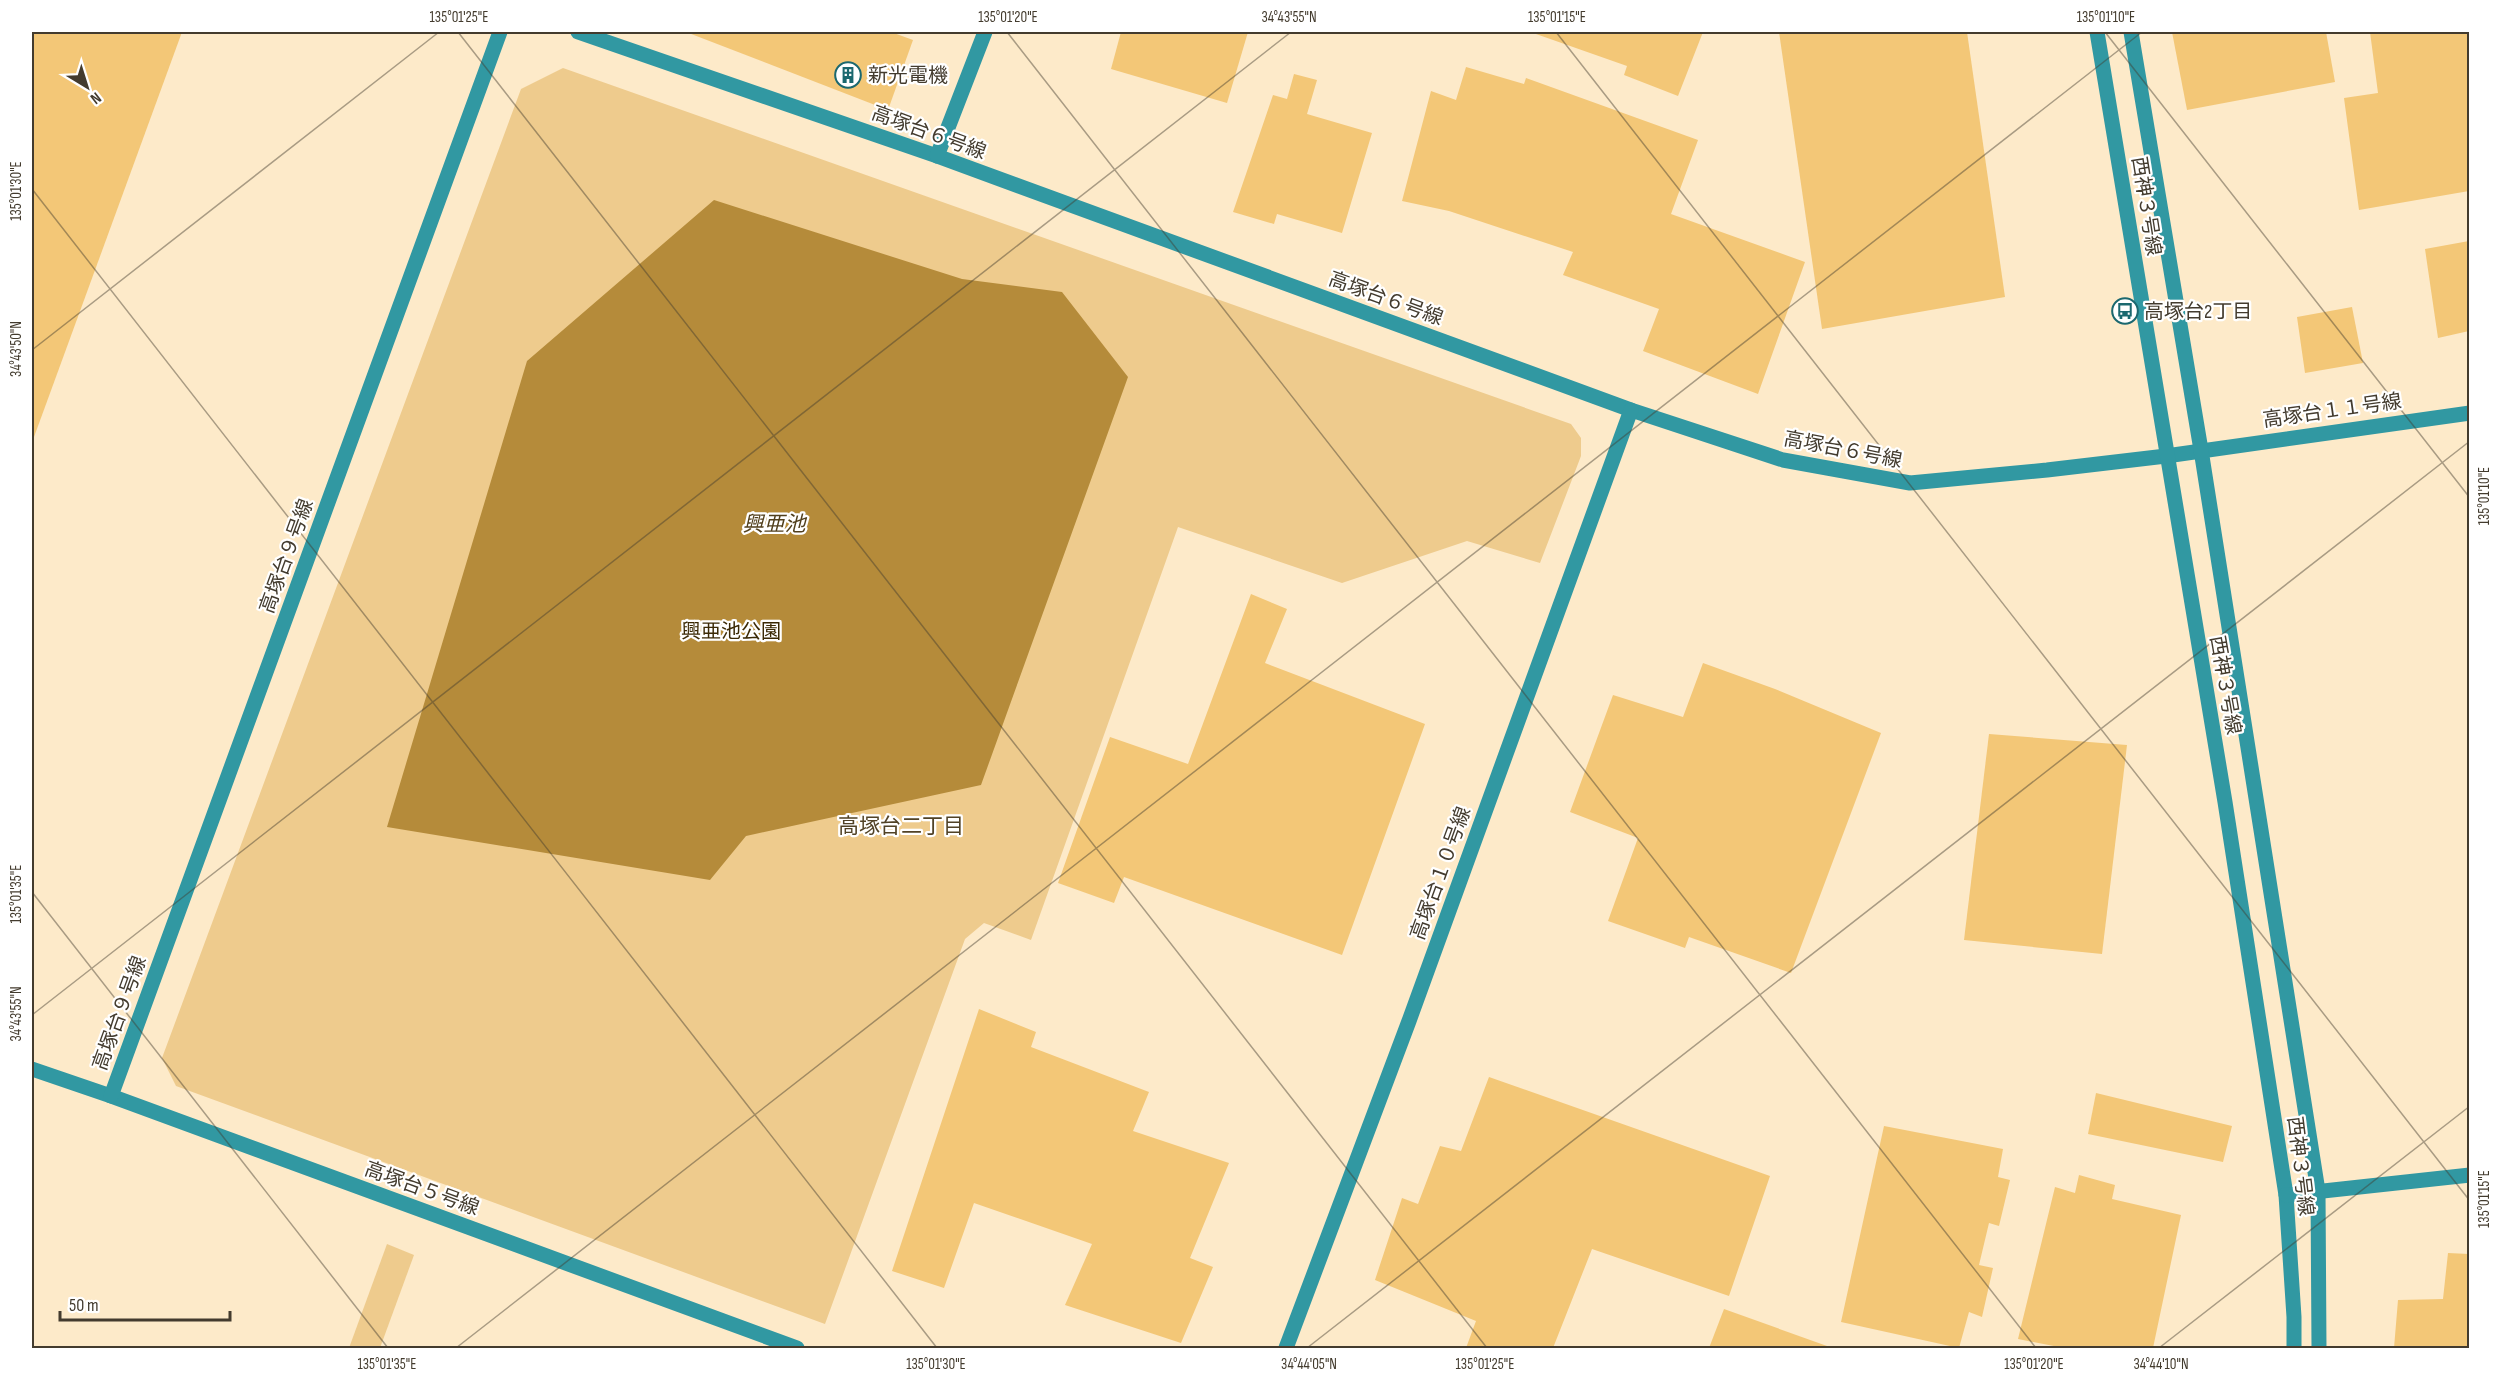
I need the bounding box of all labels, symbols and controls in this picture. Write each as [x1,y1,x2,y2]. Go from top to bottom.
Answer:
text: 135°01'25"E [430,8,488,27]
text: 135°01'20"E [978,8,1038,27]
text: 34°43'55"N [1261,8,1317,27]
text: 135°01'15"E [1528,8,1586,27]
text: 135°01'10"E [2077,8,2135,27]
north arrow [57,57,117,117]
building icon: 新光電機 [833,60,863,90]
place label: 新光電機 [868,64,948,88]
text: N [86,88,105,108]
street label: 高塚台６号線 [868,101,989,165]
street label: 西神３号線 [2126,155,2166,257]
text: 135°01'30"E [7,161,26,221]
street label: 高塚台６号線 [1325,267,1446,331]
bus stop icon: 高塚台2丁目 [2110,296,2140,326]
place label: 高塚台2丁目 [2144,300,2252,324]
text: 34°43'50"N [7,321,26,377]
street label: 高塚台１１号線 [2261,389,2403,433]
street label: 高塚台６号線 [1782,427,1904,473]
text: 135°01'10"E [2475,467,2494,525]
street label: 高塚台９号線 [255,496,319,617]
water label: 興亜池 [743,512,807,537]
park label: 興亜池公園 [681,620,781,644]
street label: 西神３号線 [2205,634,2246,736]
street label: 高塚台１０号線 [1406,803,1476,943]
district label: 高塚台二丁目 [838,814,964,839]
text: 135°01'35"E [7,865,26,923]
street label: 高塚台９号線 [88,953,152,1074]
text: 34°43'55"N [7,986,26,1042]
street label: 西神３号線 [2282,1115,2318,1217]
street label: 高塚台５号線 [361,1157,482,1221]
text: 135°01'15"E [2475,1170,2494,1228]
scale bar [60,1284,230,1322]
text: 50 m [69,1295,99,1316]
text: 135°01'35"E [358,1355,416,1374]
text: 135°01'30"E [906,1355,966,1374]
text: 34°44'05"N [1281,1355,1337,1374]
text: 135°01'25"E [1456,1355,1514,1374]
text: 135°01'20"E [2004,1355,2064,1374]
text: 34°44'10"N [2133,1355,2189,1374]

